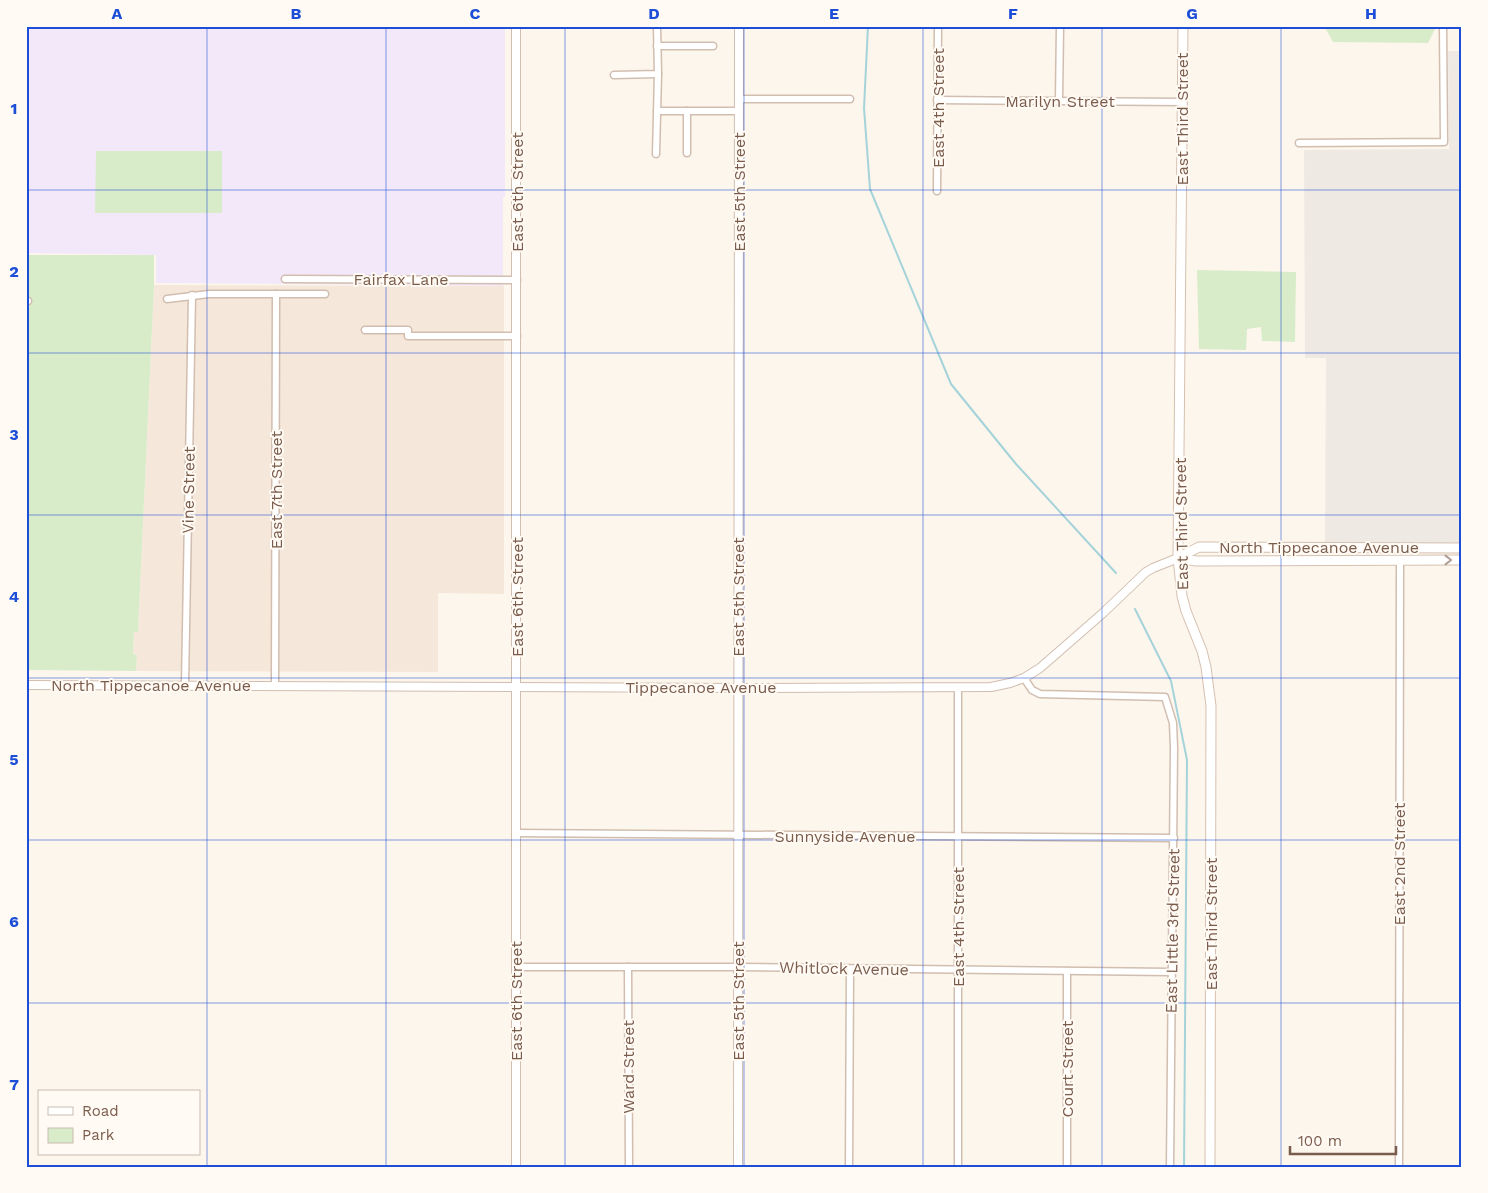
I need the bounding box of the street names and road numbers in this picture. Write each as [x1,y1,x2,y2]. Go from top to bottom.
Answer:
street label: East 4th Street [929,48,948,168]
street label: East Third Street [1173,52,1192,185]
street label: Marilyn Street [1005,92,1115,111]
street label: East 6th Street [508,132,527,252]
street label: East 5th Street [730,132,749,252]
street label: Fairfax Lane [353,270,449,289]
street label: East 7th Street [267,430,286,549]
street label: Vine Street [178,446,199,534]
street label: East Third Street [1171,457,1192,591]
street label: East 6th Street [508,537,527,657]
street label: East 5th Street [729,537,748,657]
street label: North Tippecanoe Avenue [1219,538,1419,557]
street label: North Tippecanoe Avenue [51,676,251,695]
street label: Tippecanoe Avenue [625,678,777,697]
street label: East 2nd Street [1390,802,1409,925]
street label: Sunnyside Avenue [774,827,916,846]
street label: East Little 3rd Street [1162,848,1183,1014]
street label: East Third Street [1202,857,1221,990]
street label: East 4th Street [949,867,968,987]
street label: East 6th Street [507,941,526,1061]
street label: East 5th Street [729,941,748,1061]
street label: Whitlock Avenue [779,958,909,979]
street label: Ward Street [619,1020,638,1114]
street label: Court Street [1058,1020,1077,1117]

